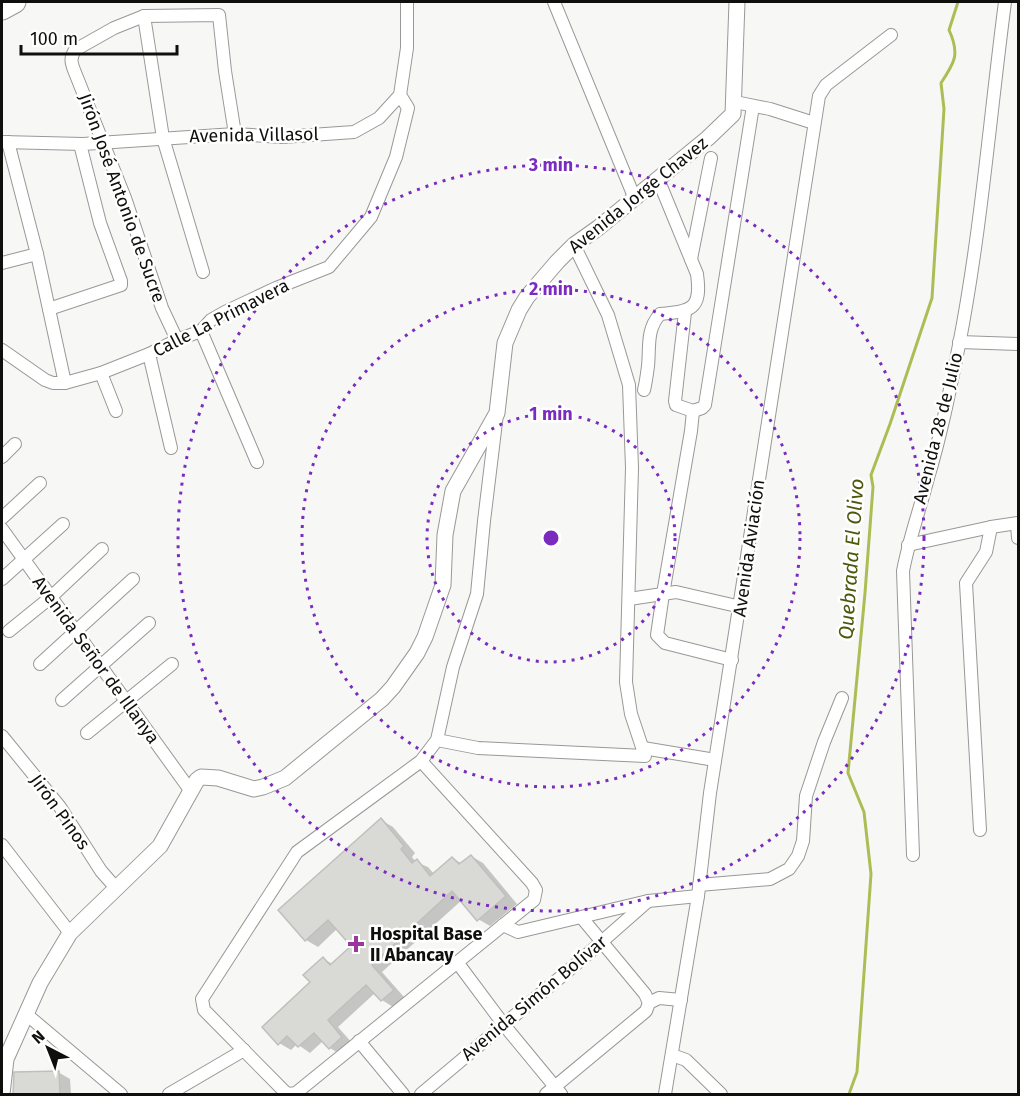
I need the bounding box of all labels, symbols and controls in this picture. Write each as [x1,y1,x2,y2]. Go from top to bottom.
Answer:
scale bar [21,18,177,56]
text: 100 m [30,28,78,50]
street label: Jirón José Antonio de Sucre [74,91,170,305]
street label: Avenida Villasol [189,123,319,147]
street label: Avenida Jorge Chavez [564,132,712,258]
text: 3 min [528,154,573,176]
street label: Calle La Primavera [149,274,293,362]
text: 2 min [529,278,573,300]
street label: Avenida 28 de Julio [909,350,967,506]
text: 1 min [529,403,573,425]
street label: Avenida Aviación [728,478,770,618]
water label: Quebrada El Olivo [833,478,869,640]
centre of rings [541,528,561,548]
street label: Avenida Señor de Illanya [28,572,164,748]
street label: Jirón Pinos [25,770,95,854]
place label: Hospital Base II Abancay [370,923,483,966]
street label: Avenida Simón Bolívar [457,931,611,1065]
marker: Hospital Base II Abancay [347,935,365,953]
north arrow [18,1018,78,1078]
text: N [28,1027,49,1048]

